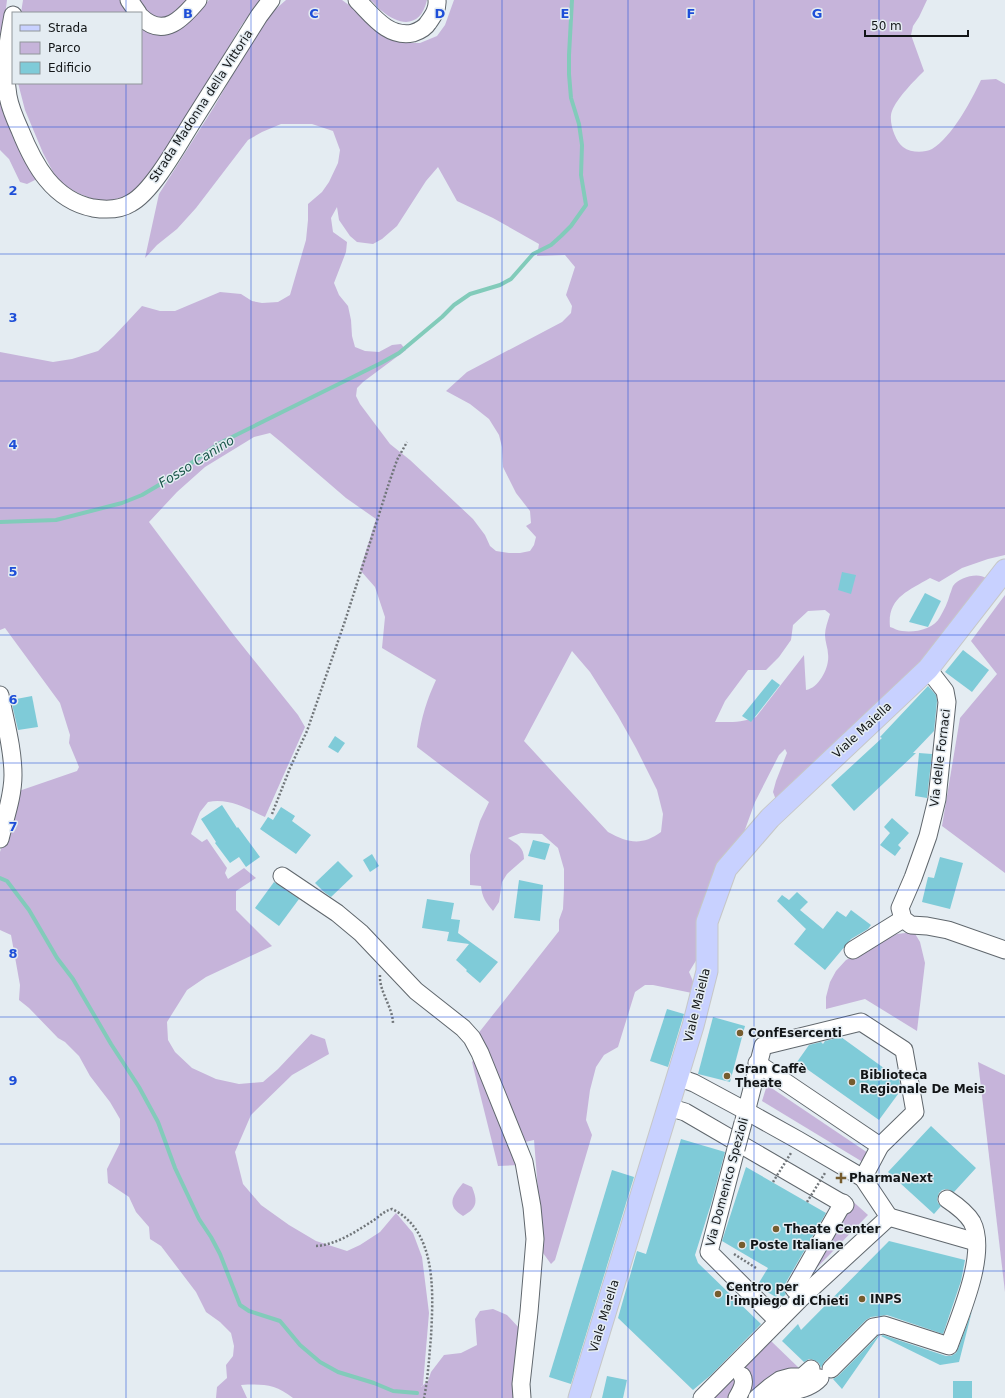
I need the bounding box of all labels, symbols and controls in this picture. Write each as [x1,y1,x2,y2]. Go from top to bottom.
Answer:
text: B [183,6,193,21]
text: C [309,6,319,21]
text: D [435,6,446,21]
text: E [561,6,569,21]
text: F [687,6,695,21]
text: G [812,6,822,21]
legend [12,12,142,84]
scale bar [865,12,968,38]
text: 50 m [871,19,902,33]
text: Strada [48,21,88,35]
street label: Strada Madonna della Vittoria [146,27,256,185]
text: Parco [48,41,81,55]
text: Edificio [48,61,91,75]
text: 2 [8,183,18,198]
text: 3 [8,310,18,325]
water label: Fosso Canino [156,432,237,491]
text: 4 [8,437,18,452]
text: 5 [8,564,18,579]
text: 6 [8,692,18,707]
street label: Viale Maiella [830,699,894,761]
street label: Via delle Fornaci [927,708,953,808]
text: 7 [8,819,18,834]
text: 8 [8,946,18,961]
street label: Viale Maiella [681,967,713,1043]
place label: ConfEsercenti [748,1026,842,1040]
marker: ConfEsercenti [735,1028,745,1038]
place label: Gran Caffè Theate [735,1062,806,1090]
place label: Biblioteca Regionale De Meis [860,1068,985,1096]
marker: Gran Caffè Theate [722,1071,732,1081]
text: 9 [8,1073,18,1088]
marker: Biblioteca Regionale De Meis [847,1077,857,1087]
street label: Via Domenico Spezioli [703,1116,751,1248]
place label: PharmaNext [849,1171,933,1185]
marker: PharmaNext [836,1173,846,1183]
place label: Theate Center [784,1222,880,1236]
marker: Theate Center [771,1224,781,1234]
place label: Poste Italiane [750,1238,844,1252]
marker: Poste Italiane [737,1240,747,1250]
street label: Viale Maiella [586,1278,622,1354]
place label: Centro per l'impiego di Chieti [726,1280,849,1308]
marker: Centro per l'impiego di Chieti [713,1289,723,1299]
place label: INPS [870,1292,902,1306]
marker: INPS [857,1294,867,1304]

